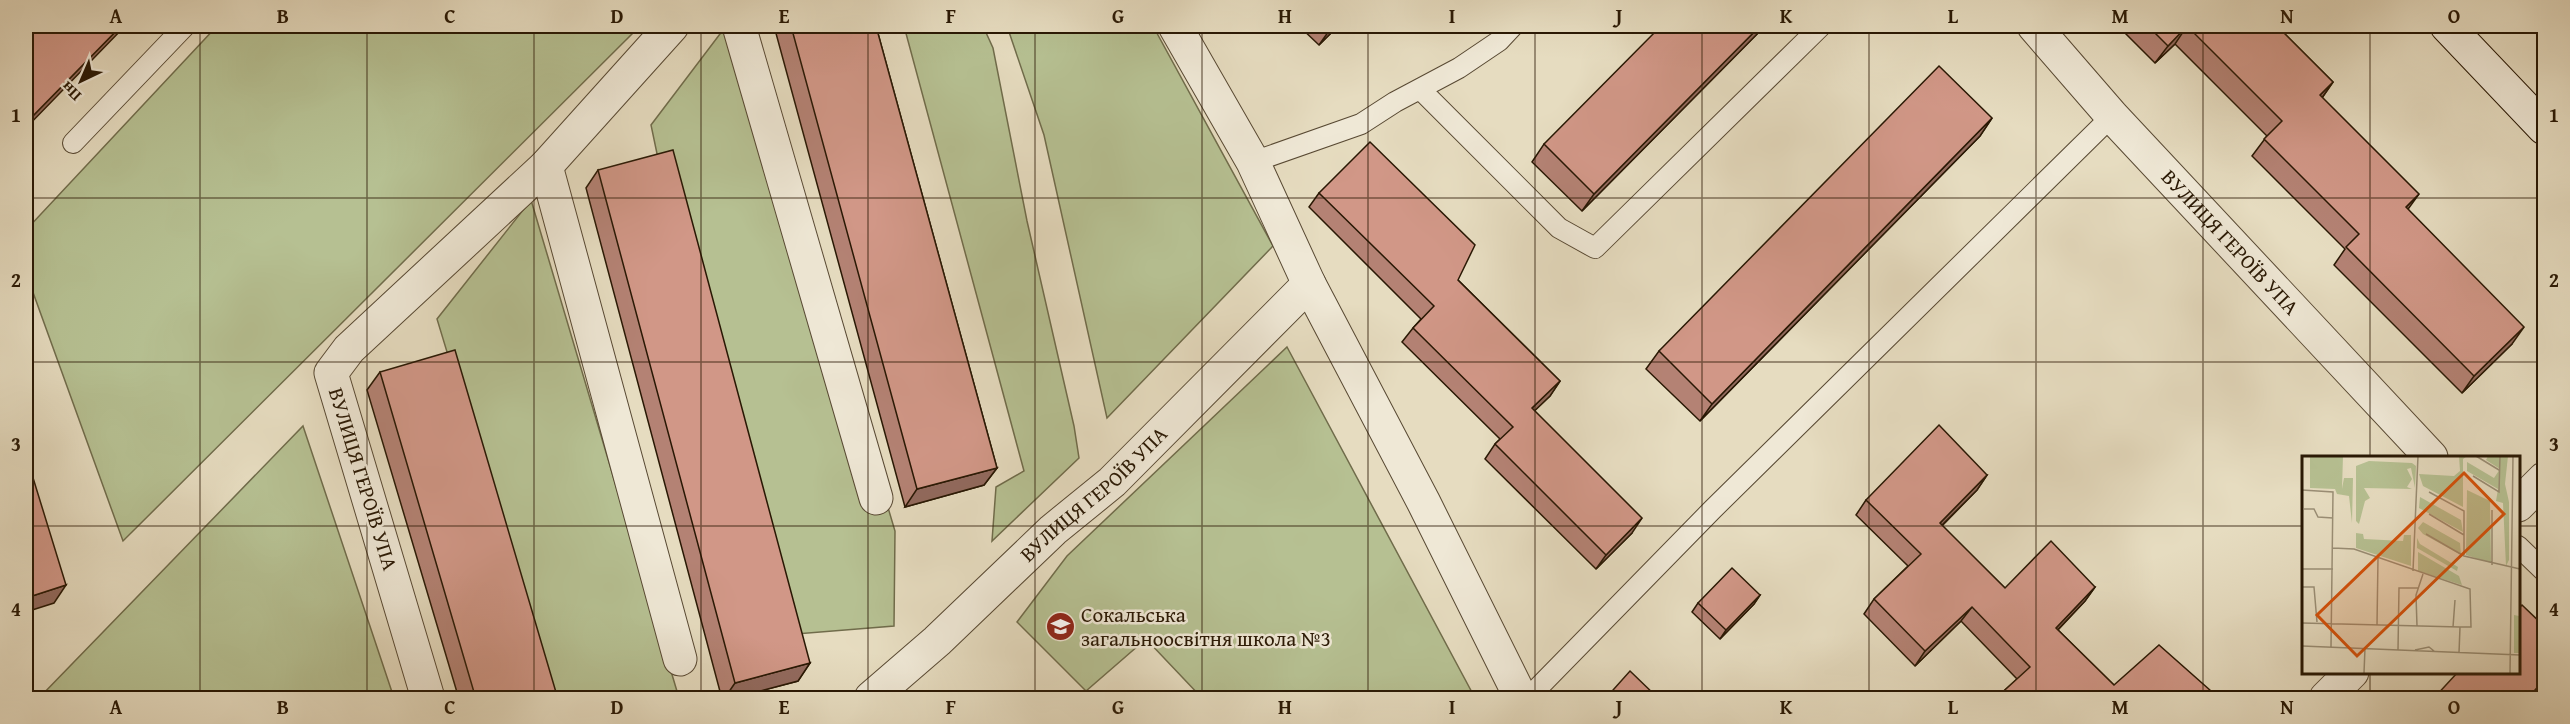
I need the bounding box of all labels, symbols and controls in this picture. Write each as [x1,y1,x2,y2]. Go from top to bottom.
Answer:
text: A [110,1,123,30]
text: B [277,1,289,30]
text: C [444,1,456,30]
text: D [610,1,624,30]
text: E [779,1,790,30]
text: F [946,1,956,30]
text: G [1112,1,1124,30]
text: H [1278,1,1292,30]
text: I [1449,1,1455,30]
text: J [1613,1,1623,30]
text: K [1780,1,1793,30]
text: L [1948,1,1959,30]
text: M [2111,1,2129,30]
text: N [2280,1,2294,30]
text: O [2448,1,2460,30]
north arrow [51,51,111,111]
text: Пн [55,76,86,108]
text: 1 [11,100,21,129]
text: 1 [2549,100,2559,129]
street label: ВУЛИЦЯ ГЕРОЇВ УПА [2154,162,2307,322]
text: 2 [11,265,21,294]
text: 2 [2549,265,2559,294]
street label: ВУЛИЦЯ ГЕРОЇВ УПА [321,384,406,574]
street label: ВУЛИЦЯ ГЕРОЇВ УПА [1013,419,1174,569]
text: 3 [11,429,21,458]
text: 3 [2549,429,2559,458]
inset map [2302,456,2519,673]
text: 4 [11,594,21,623]
text: 4 [2549,594,2559,623]
place label: Сокальська загальноосвітня школа №3 [1081,599,1331,654]
school or university icon: Сокальська загальноосвітня школа №3 [1044,611,1076,643]
text: A [110,692,123,721]
text: B [277,692,289,721]
text: C [444,692,456,721]
text: D [610,692,624,721]
text: E [779,692,790,721]
text: F [946,692,956,721]
text: G [1112,692,1124,721]
text: H [1278,692,1292,721]
text: I [1449,692,1455,721]
text: J [1613,692,1623,721]
text: K [1780,692,1793,721]
text: L [1948,692,1959,721]
text: M [2111,692,2129,721]
text: N [2280,692,2294,721]
text: O [2448,692,2460,721]

